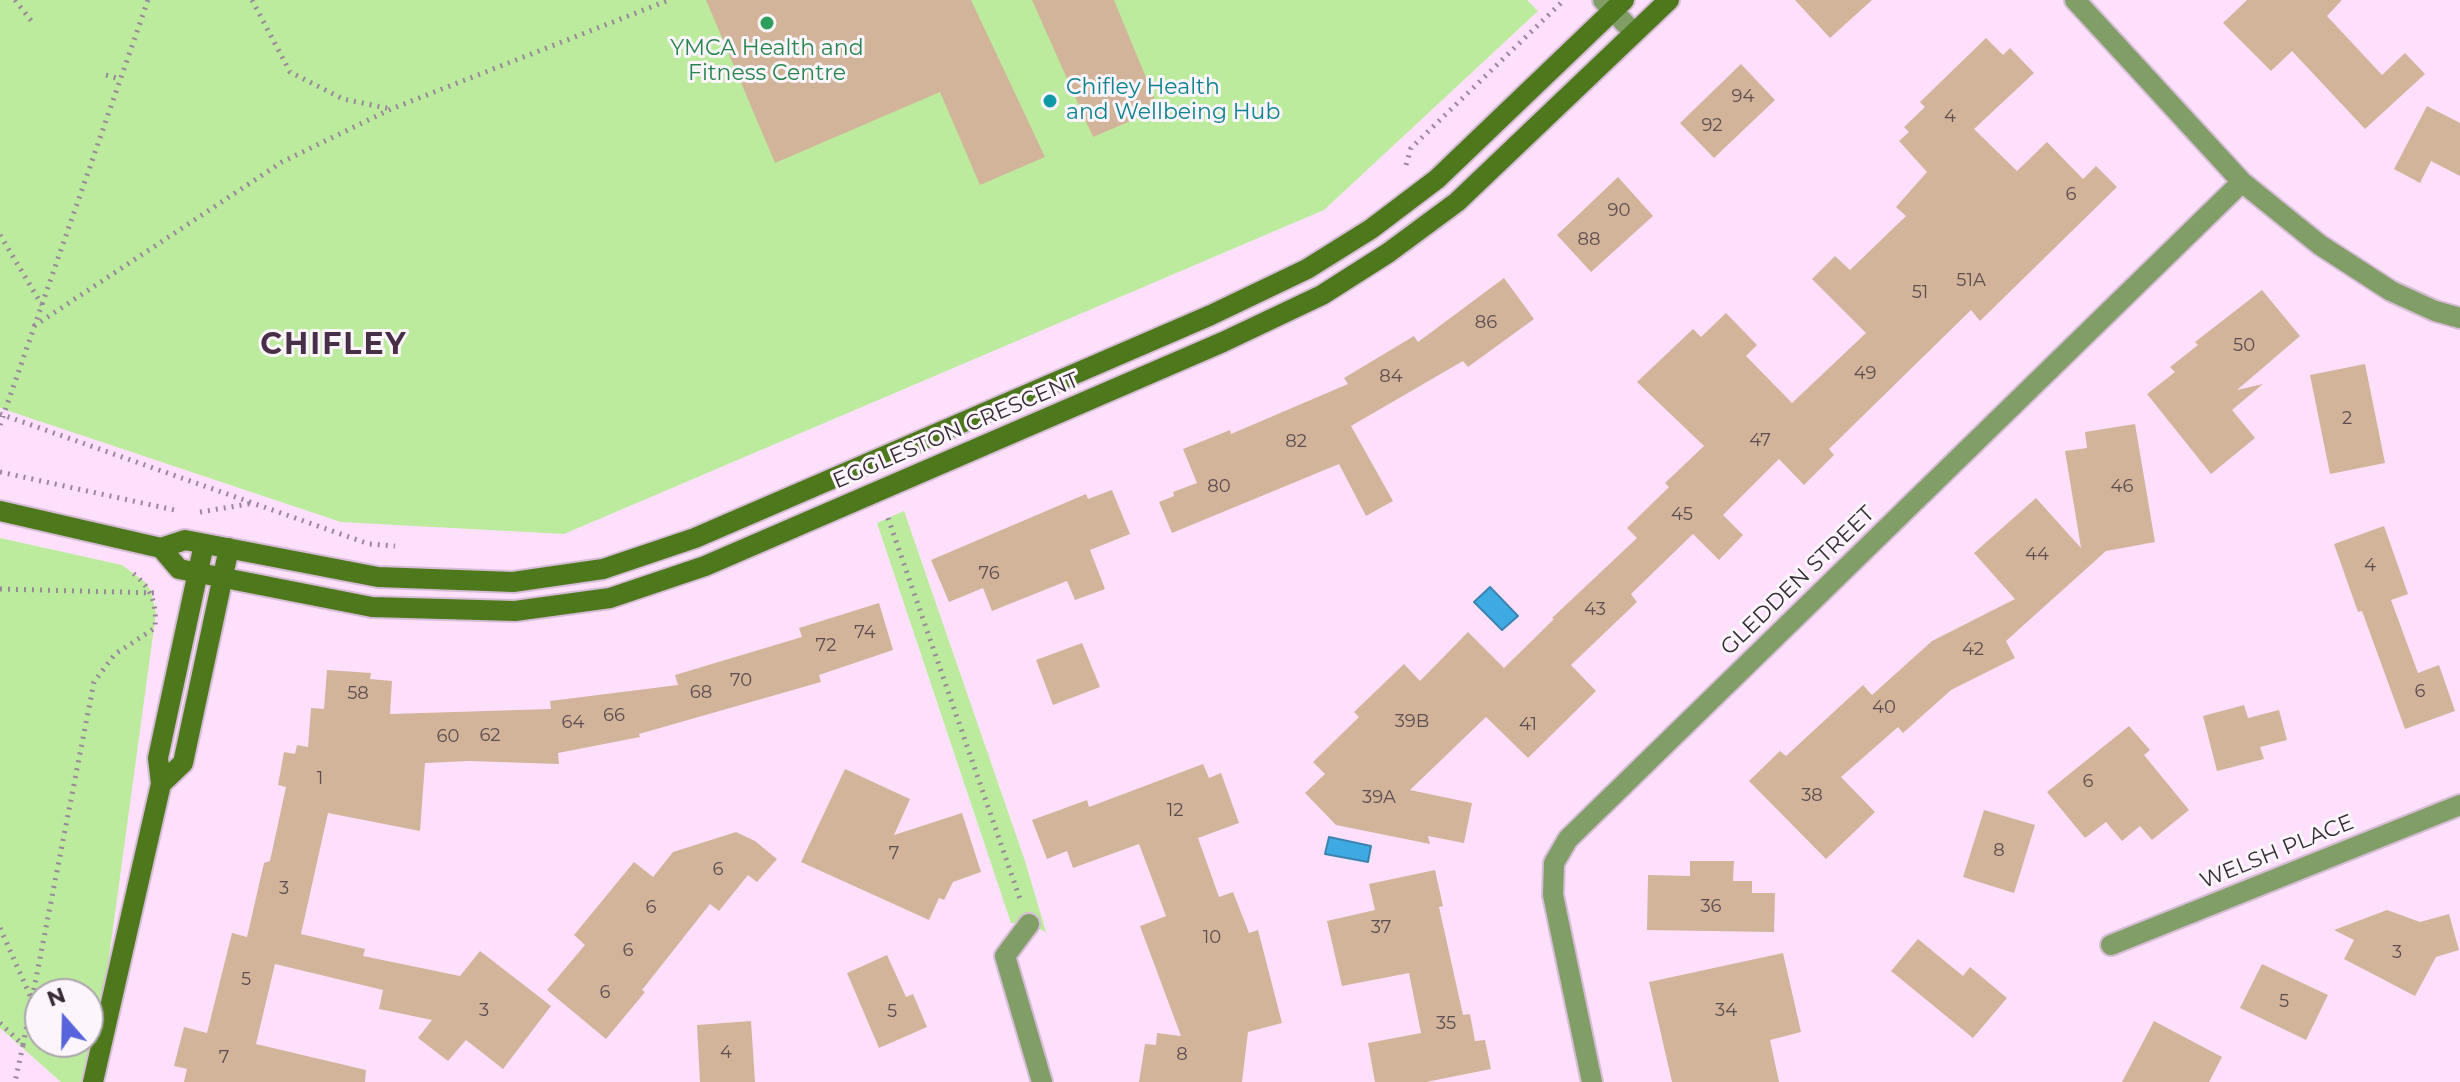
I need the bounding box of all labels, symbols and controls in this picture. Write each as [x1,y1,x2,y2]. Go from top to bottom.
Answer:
marker: YMCA Health and Fitness Centre [758,14,776,32]
place label: YMCA Health and Fitness Centre [670,36,864,88]
place label: Chifley Health and Wellbeing Hub [1066,75,1280,126]
house number: 94 [1732,86,1754,108]
marker: Chifley Health and Wellbeing Hub [1041,92,1059,110]
house number: 4 [1944,106,1956,128]
house number: 92 [1701,115,1723,137]
house number: 6 [2066,184,2076,206]
house number: 90 [1608,200,1630,222]
house number: 88 [1578,229,1600,251]
house number: 51A [1956,270,1986,292]
house number: 51 [1912,282,1928,304]
house number: 86 [1475,312,1497,334]
district label: CHIFLEY [260,327,408,363]
house number: 50 [2233,335,2255,357]
house number: 49 [1854,363,1876,385]
house number: 84 [1379,366,1403,388]
street label: EGGLESTON CRESCENT [829,367,1083,495]
house number: 2 [2342,408,2352,430]
house number: 47 [1749,430,1771,452]
house number: 82 [1285,431,1307,453]
house number: 80 [1207,476,1231,498]
house number: 46 [2111,476,2133,498]
street label: GLEDDEN STREET [1716,501,1880,661]
house number: 45 [1671,504,1693,526]
house number: 44 [2025,544,2049,566]
house number: 4 [2364,555,2376,577]
house number: 76 [978,563,1000,585]
house number: 43 [1584,599,1606,621]
house number: 74 [854,622,876,644]
house number: 72 [816,635,836,657]
house number: 42 [1962,639,1984,661]
house number: 70 [730,670,752,692]
house number: 6 [2415,681,2425,703]
house number: 68 [690,682,712,704]
house number: 58 [347,683,369,705]
house number: 40 [1872,697,1896,719]
house number: 66 [603,705,625,727]
house number: 39B [1395,711,1429,733]
house number: 64 [562,712,584,734]
house number: 41 [1519,714,1537,736]
house number: 62 [479,725,501,747]
house number: 60 [437,726,459,748]
house number: 1 [317,768,323,790]
house number: 6 [2083,771,2093,793]
house number: 38 [1801,785,1823,807]
house number: 39A [1362,787,1396,809]
house number: 12 [1167,800,1183,822]
street label: WELSH PLACE [2196,809,2358,895]
house number: 8 [1993,840,2005,862]
house number: 7 [889,843,899,865]
house number: 6 [713,859,723,881]
house number: 3 [279,878,289,900]
house number: 36 [1700,896,1722,918]
house number: 6 [646,897,656,919]
house number: 37 [1371,917,1391,939]
house number: 10 [1203,927,1221,949]
house number: 6 [623,940,633,962]
house number: 3 [2392,942,2402,964]
house number: 5 [241,969,251,991]
north arrow [24,978,104,1058]
text: N [43,981,69,1013]
house number: 6 [600,982,610,1004]
house number: 5 [2279,991,2289,1013]
house number: 3 [479,1000,489,1022]
house number: 34 [1715,1000,1737,1022]
house number: 5 [887,1001,897,1023]
house number: 35 [1436,1013,1456,1035]
house number: 4 [720,1042,732,1064]
house number: 8 [1176,1044,1188,1066]
house number: 7 [219,1047,229,1069]

